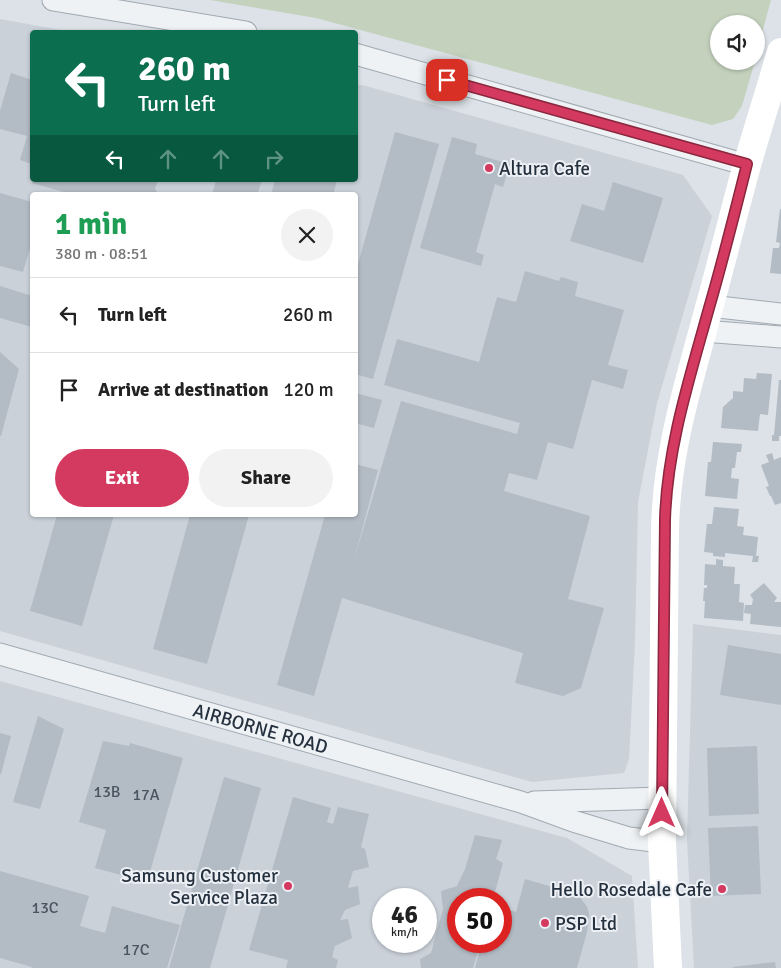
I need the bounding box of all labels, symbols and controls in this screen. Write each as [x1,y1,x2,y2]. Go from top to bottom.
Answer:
map controls [710,15,765,70]
button: sound [710,15,765,70]
text: 260 m [138,47,231,90]
icon: left [55,50,120,115]
pin [426,59,468,101]
icon: arrive [433,66,461,94]
text: Turn left [138,90,216,117]
icon: left [101,145,129,173]
icon: ahead [154,145,182,173]
icon: ahead [207,145,235,173]
icon: right [260,145,288,173]
place label: Altura Cafe [499,157,590,181]
marker: Altura Cafe [483,162,495,174]
text: 1 min [55,206,127,243]
button: close [281,209,333,261]
text: 380 m · 08:51 [55,244,148,264]
icon: left [55,301,83,329]
text: Turn left [98,303,167,327]
text: 260 m [283,303,333,327]
icon: arrive [55,376,83,404]
text: Arrive at destination [98,378,269,402]
text: 120 m [284,378,334,402]
button: Exit [55,449,189,507]
button: Share [199,449,333,507]
street label: AIRBORNE ROAD [190,698,331,760]
house number: 13B [94,782,120,802]
house number: 17A [132,785,160,805]
position arrow [635,786,687,838]
place label: Samsung Customer Service Plaza [121,864,278,910]
place label: Hello Rosedale Cafe [551,878,712,902]
marker: Samsung Customer Service Plaza [282,880,294,892]
marker: Hello Rosedale Cafe [716,883,728,895]
speed limit sign: 50 [447,888,512,953]
house number: 13C [32,898,59,918]
text: 46 [391,899,418,930]
place label: PSP Ltd [555,912,617,936]
marker: PSP Ltd [539,917,551,929]
text: km/h [391,925,418,940]
house number: 17C [123,940,150,960]

